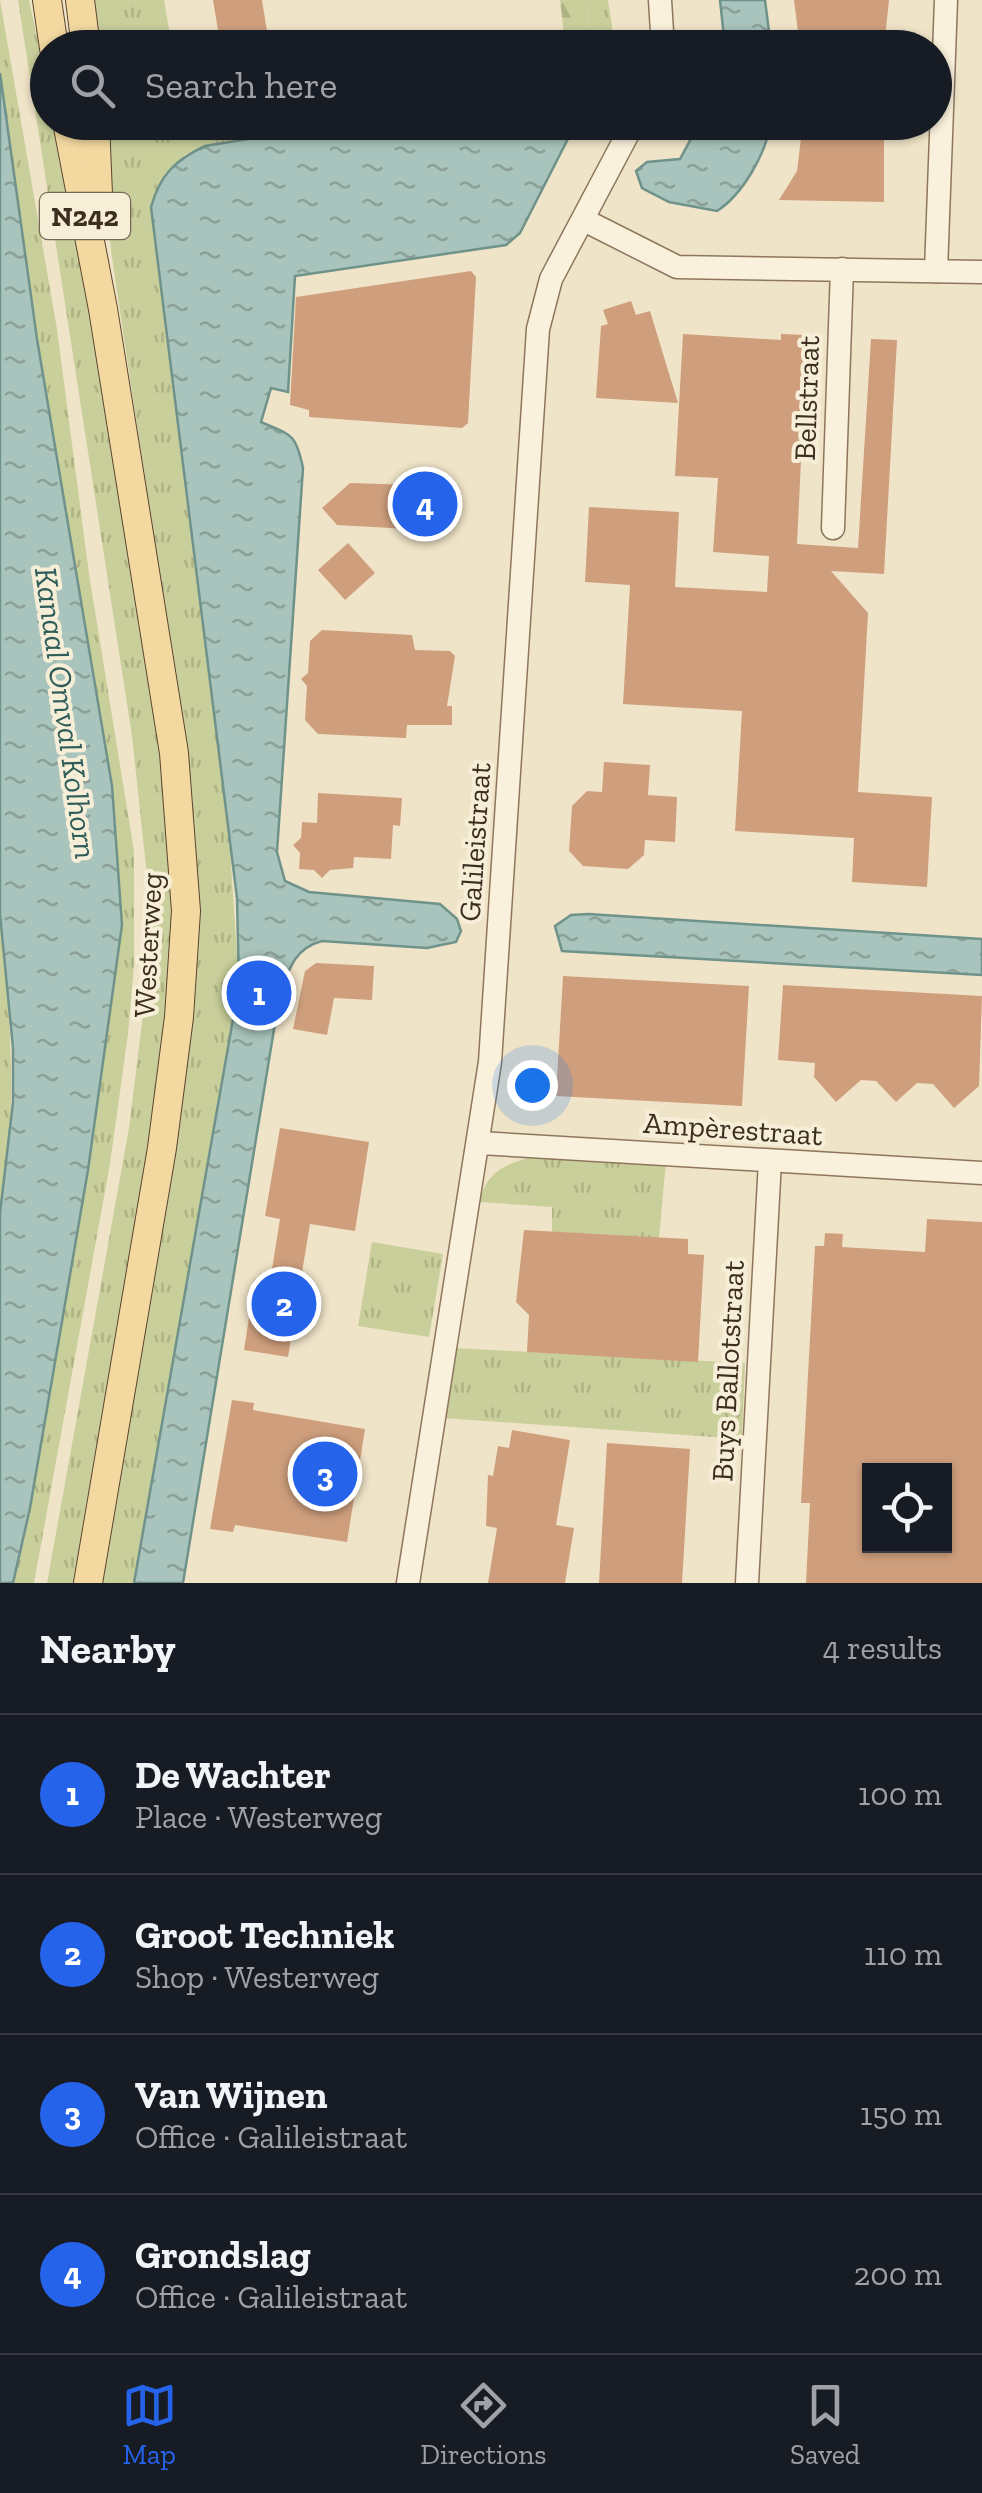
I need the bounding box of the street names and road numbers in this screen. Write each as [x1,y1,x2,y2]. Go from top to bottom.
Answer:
road number: N242 [40,193,130,239]
street label: Bellstraat [787,335,827,461]
street label: Galileistraat [451,761,499,923]
street label: Westerweg [126,872,170,1018]
street label: Ampèrestraat [642,1105,824,1153]
street label: Buys Ballotstraat [704,1259,752,1483]

